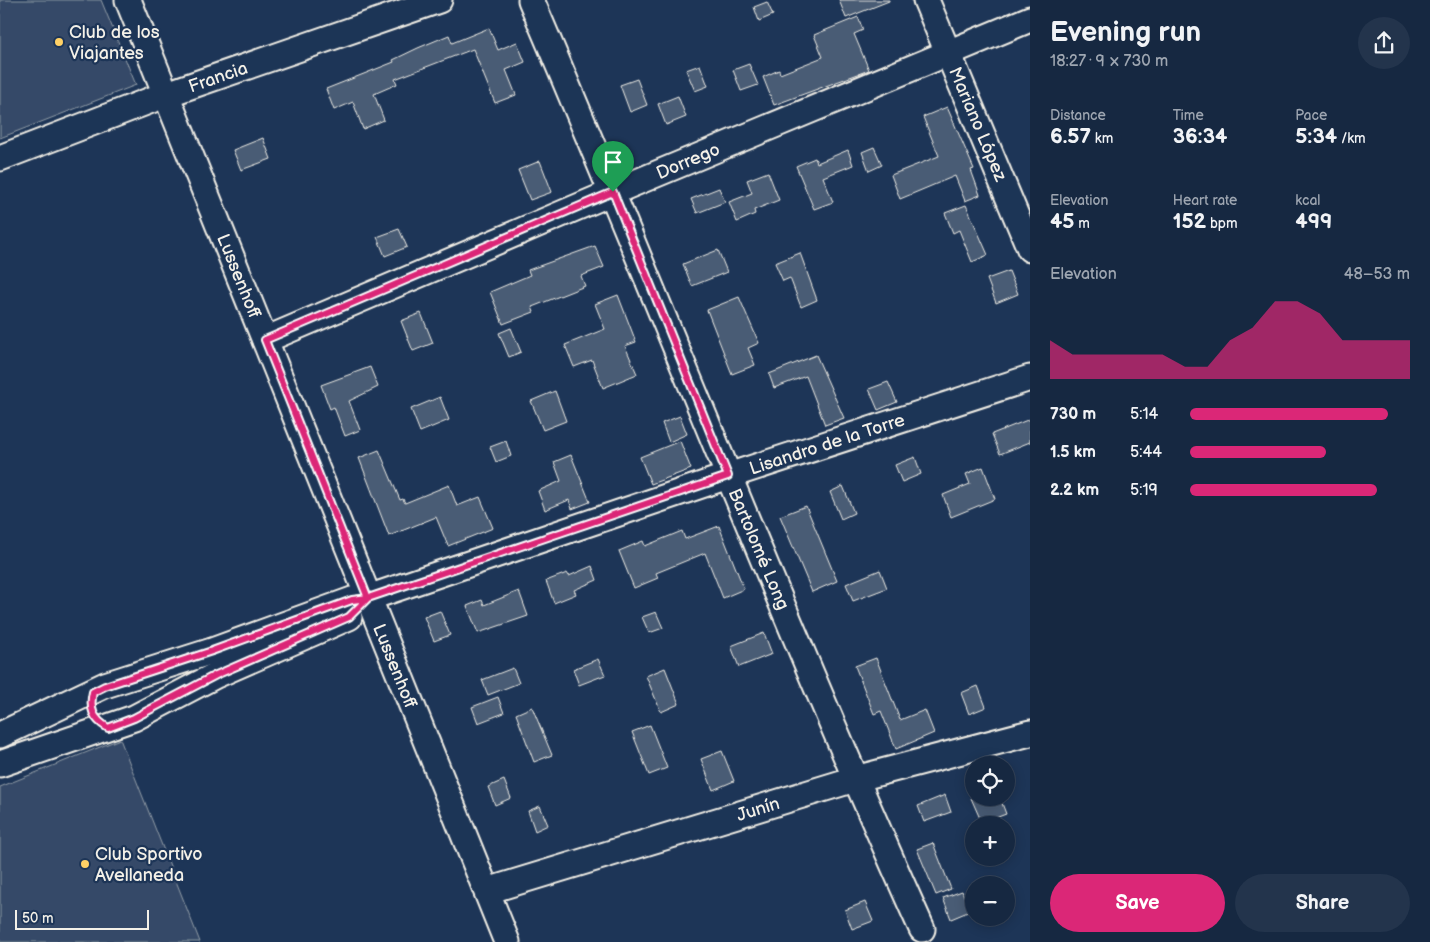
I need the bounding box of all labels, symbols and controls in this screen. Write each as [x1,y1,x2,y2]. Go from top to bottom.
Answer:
text: Evening run [1050,16,1201,49]
button: share [1358,17,1410,69]
place label: Club de los Viajantes [69,22,160,64]
marker: Club de los Viajantes [53,36,65,48]
text: 18:27 · 9 × 730 m [1050,52,1168,71]
street label: Francia [186,58,251,97]
street label: Mariano López [944,64,1011,185]
text: Distance [1050,107,1106,124]
text: Time [1173,107,1204,124]
text: Pace [1295,107,1327,124]
text: 6.57 [1050,124,1091,149]
text: 36:34 [1173,124,1227,149]
text: 5:34 [1295,124,1337,149]
text: km [1091,130,1113,147]
text: /km [1337,130,1366,147]
street label: Dorrego [653,139,723,184]
pin [592,141,634,192]
icon: arrive [599,148,627,176]
text: Elevation [1050,192,1108,209]
text: Heart rate [1173,192,1237,209]
text: kcal [1295,192,1320,209]
text: 45 [1050,209,1075,234]
text: 152 [1173,209,1206,234]
text: 499 [1295,209,1332,234]
text: m [1075,215,1090,232]
text: bpm [1206,215,1238,232]
street label: Lussenhoff [212,231,265,322]
text: Elevation [1050,265,1117,284]
text: 48–53 m [1344,265,1410,284]
text: 730 m [1050,405,1096,424]
text: 5:14 [1130,405,1158,424]
street label: Lisandro de la Torre [747,409,908,480]
text: 1.5 km [1050,443,1096,462]
text: 5:44 [1130,443,1162,462]
text: 2.2 km [1050,481,1099,500]
text: 5:19 [1130,481,1158,500]
street label: Bartolomé Long [724,485,794,613]
street label: Lussenhoff [368,621,421,712]
map controls [965,756,1015,926]
button: locate [965,756,1015,806]
street label: Junín [734,793,782,826]
button: + [965,816,1015,866]
place label: Club Sportivo Avellaneda [95,844,203,886]
marker: Club Sportivo Avellaneda [79,858,91,870]
button: Save [1050,874,1225,932]
button: Share [1235,874,1410,932]
button: − [965,876,1015,926]
scale bar [15,907,149,930]
text: 50 m [22,910,54,927]

